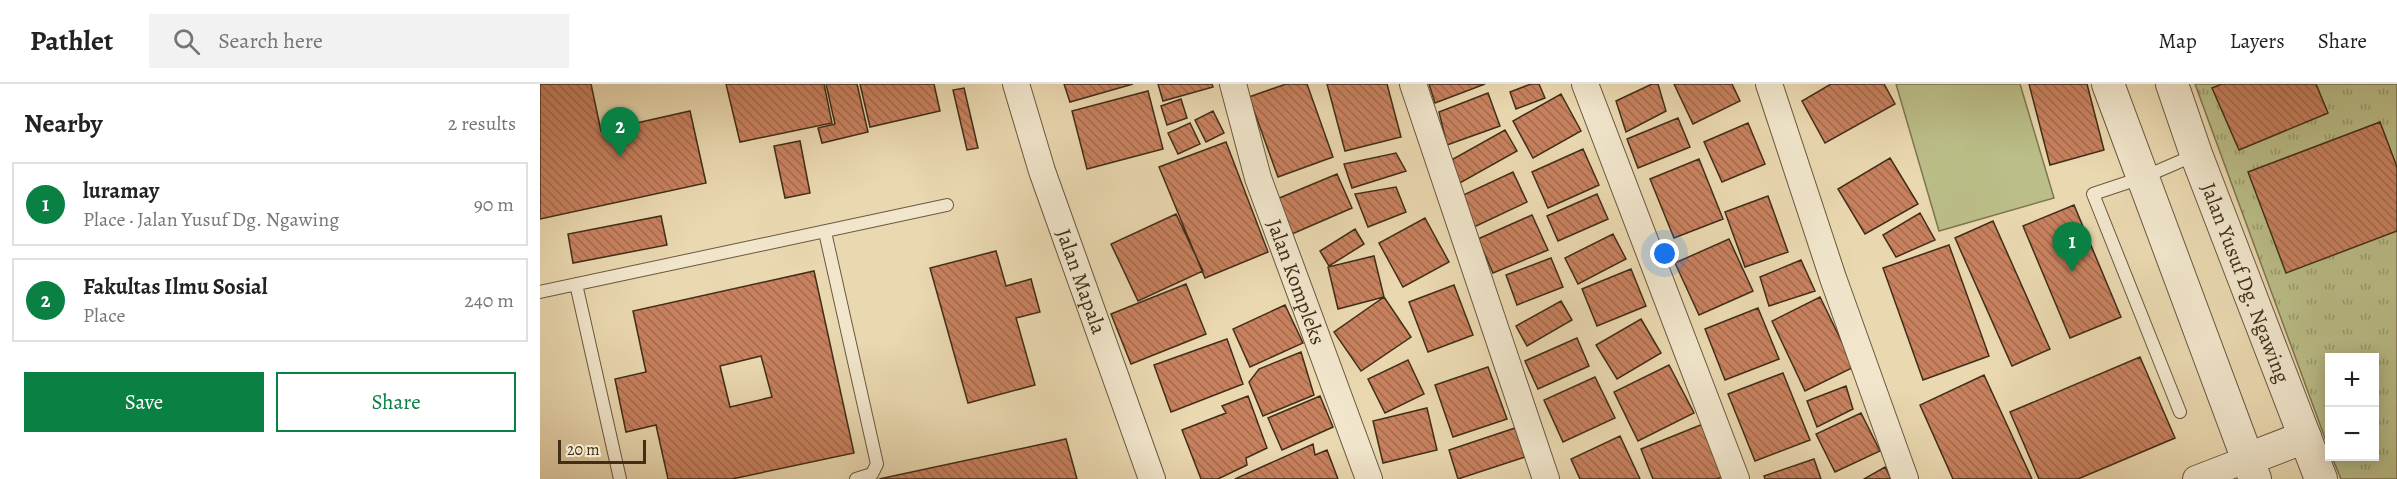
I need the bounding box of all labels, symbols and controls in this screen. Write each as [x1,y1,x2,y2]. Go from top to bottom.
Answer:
search box [149,14,569,68]
text: Pathlet [30,22,113,60]
icon: search [170,25,203,58]
text: Search here [218,26,323,56]
text: Map [2158,27,2197,55]
text: Layers [2230,27,2285,55]
text: Share [2318,27,2367,55]
text: Nearby [24,106,103,141]
pin: 2 [600,107,640,157]
text: 2 results [448,110,516,137]
text: luramay [83,176,159,206]
street label: Jalan Yusuf Dg. Ngawing [2194,179,2297,387]
text: 1 [42,191,49,218]
text: 90 m [474,191,514,218]
text: Place · Jalan Yusuf Dg. Ngawing [83,206,339,233]
street label: Jalan Kompleks [1260,215,1332,349]
pin: 1 [2052,222,2092,272]
street label: Jalan Mapala [1050,225,1113,338]
your location [1650,239,1679,268]
text: Fakultas Ilmu Sosial [83,272,267,302]
text: 2 [41,287,50,314]
text: 240 m [464,287,514,314]
text: Place [83,302,125,329]
map controls [2325,353,2379,461]
button: + [2325,353,2379,407]
button: Save [24,372,264,432]
button: Share [276,372,516,432]
button: − [2325,407,2379,461]
scale bar [558,437,646,464]
text: 20 m [567,439,600,461]

